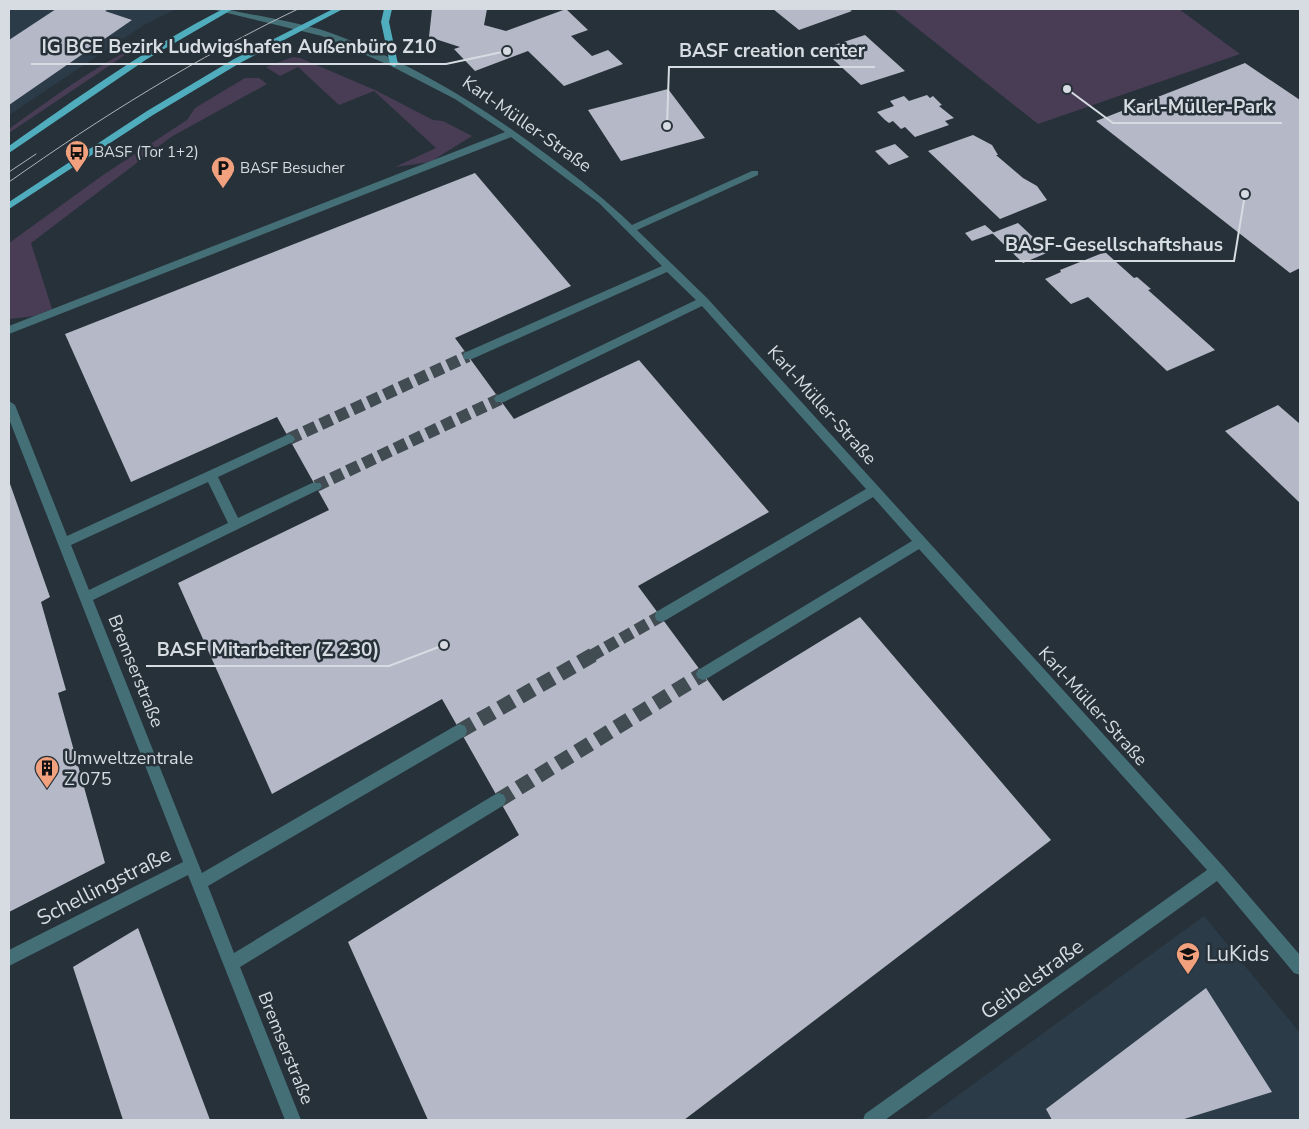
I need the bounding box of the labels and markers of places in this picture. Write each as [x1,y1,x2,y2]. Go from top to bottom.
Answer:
callout: IG BCE Bezirk Ludwigshafen Außenbüro Z10 [31,30,446,64]
callout: BASF creation center [669,33,875,67]
callout: Karl-Müller-Park [1113,89,1282,123]
bus stop icon: BASF (Tor 1+2) [64,139,90,173]
place label: BASF (Tor 1+2) [94,142,199,162]
parking icon: BASF Besucher [210,155,236,189]
place label: BASF Besucher [240,158,345,178]
callout: BASF-Gesellschaftshaus [995,227,1234,261]
callout: BASF Mitarbeiter (Z 230) [146,632,389,666]
place label: Umweltzentrale Z 075 [64,746,193,791]
building icon: Umweltzentrale Z 075 [34,755,60,789]
place label: LuKids [1206,940,1269,968]
school or university icon: LuKids [1175,941,1201,975]

